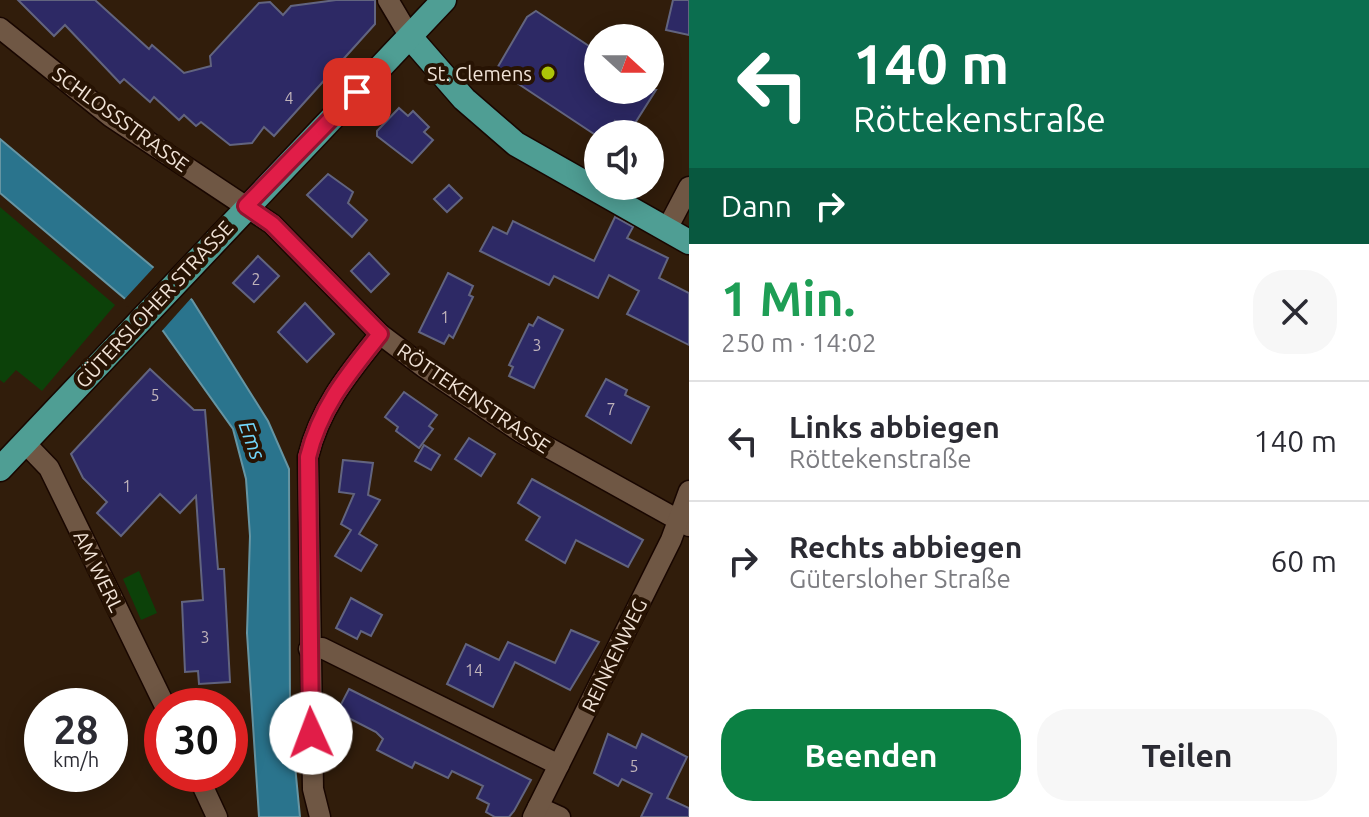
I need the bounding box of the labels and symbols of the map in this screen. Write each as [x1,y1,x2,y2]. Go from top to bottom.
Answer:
north arrow [584,24,664,104]
pin [323,58,391,126]
street label: SCHLOSSSTRASSE [48,62,194,176]
place label: St. Clemens [427,62,532,85]
marker: St. Clemens [539,64,557,82]
house number: 4 [284,89,294,107]
street label: GÜTERSLOHER STRASSE [71,216,237,392]
house number: 2 [251,270,261,288]
house number: 1 [440,308,450,326]
house number: 3 [532,336,542,354]
street label: RÖTTEKENSTRASSE [393,338,555,458]
house number: 5 [150,386,160,404]
house number: 7 [606,400,616,418]
water label: Ems [234,417,272,463]
house number: 1 [122,477,132,495]
street label: AM WERL [70,527,128,615]
street label: REINKENWEG [577,594,651,716]
house number: 3 [200,628,210,646]
house number: 14 [465,661,483,679]
speed limit sign: 30 [144,688,248,792]
position arrow [269,691,353,775]
house number: 5 [629,757,639,775]

